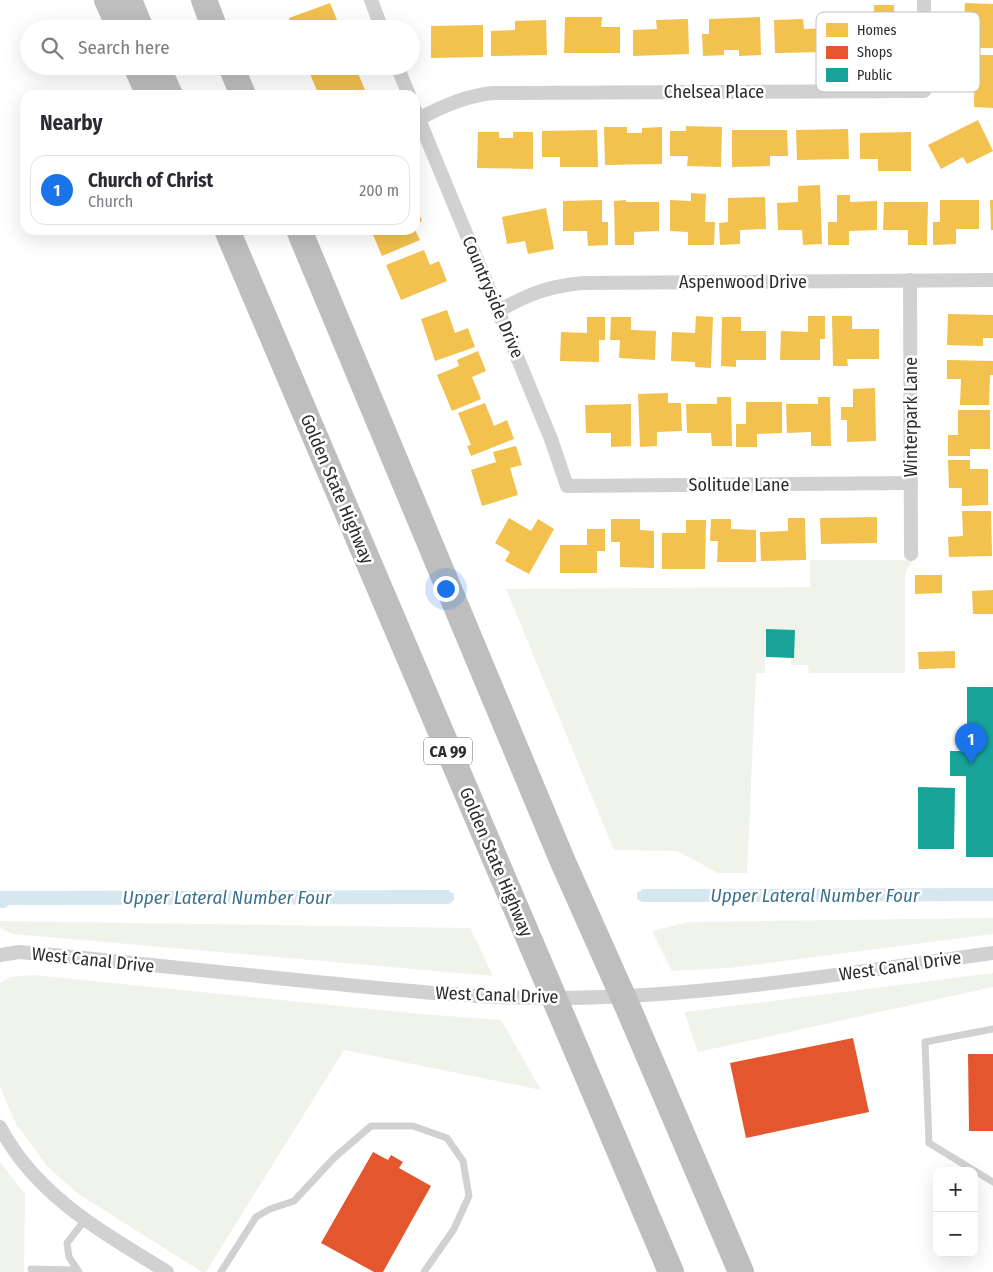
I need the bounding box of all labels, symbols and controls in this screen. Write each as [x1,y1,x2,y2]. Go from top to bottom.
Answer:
legend [816,12,980,92]
search box [20,20,420,75]
text: Homes [857,22,897,39]
icon: search [38,34,66,62]
text: Search here [78,36,170,59]
text: Shops [857,44,892,61]
text: Public [857,67,892,84]
street label: Chelsea Place [664,81,764,103]
text: Nearby [40,110,102,136]
text: Church of Christ [88,169,213,192]
text: 1 [54,181,60,200]
text: 200 m [359,181,399,200]
text: Church [88,192,133,211]
street label: Countryside Drive [457,233,529,361]
street label: Aspenwood Drive [679,271,807,293]
street label: Winterpark Lane [900,357,922,477]
street label: Golden State Highway [296,411,378,567]
street label: Solitude Lane [689,474,790,496]
your location [433,576,459,602]
pin: 1 [955,723,987,764]
road number: CA 99 [424,738,472,764]
street label: Golden State Highway [455,784,537,940]
water label: Upper Lateral Number Four [711,884,921,907]
water label: Upper Lateral Number Four [123,886,333,909]
street label: West Canal Drive [31,943,155,977]
street label: West Canal Drive [838,947,963,985]
street label: West Canal Drive [435,982,559,1008]
map controls [933,1167,978,1257]
button: + [933,1167,978,1212]
button: − [933,1212,978,1257]

